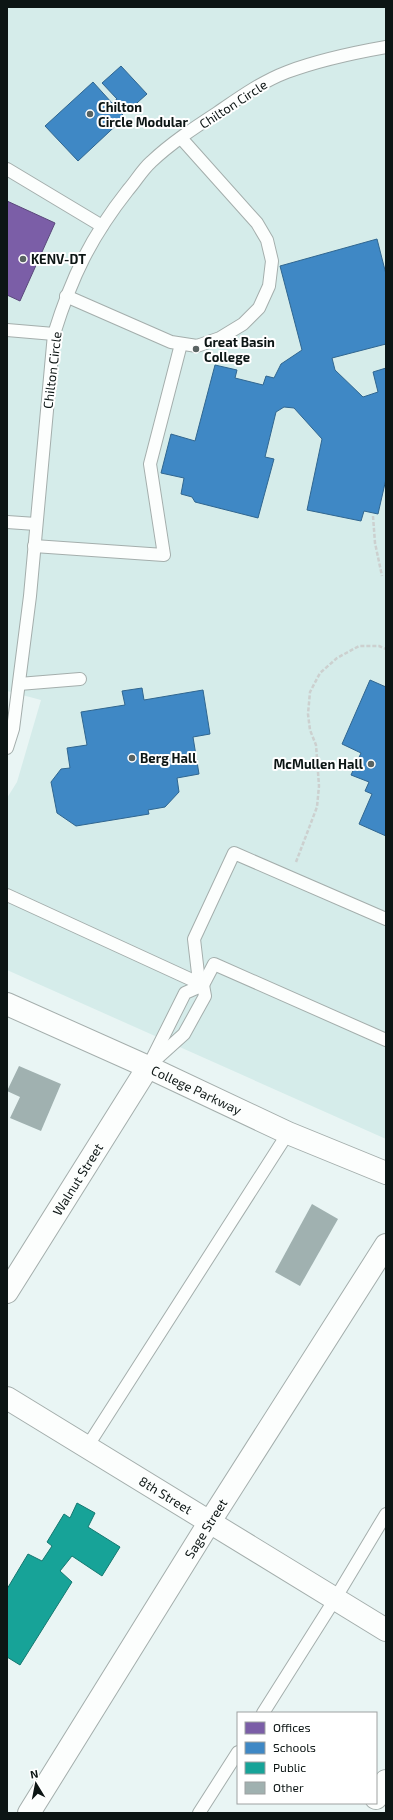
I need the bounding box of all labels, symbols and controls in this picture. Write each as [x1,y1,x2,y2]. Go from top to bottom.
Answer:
street label: Chilton Circle [196,76,270,132]
place label: Chilton Circle Modular [98,99,188,130]
marker: Chilton Circle Modular [85,109,95,119]
place label: KENV-DT [31,251,86,267]
marker: KENV-DT [18,254,28,264]
street label: Chilton Circle [39,330,65,409]
place label: Great Basin College [204,334,275,365]
marker: Great Basin College [191,344,201,354]
place label: Berg Hall [140,750,197,766]
marker: Berg Hall [127,753,137,763]
place label: McMullen Hall [273,756,364,772]
marker: McMullen Hall [366,759,376,769]
street label: College Parkway [149,1062,244,1118]
street label: Walnut Street [49,1140,106,1218]
street label: 8th Street [136,1473,195,1517]
street label: Sage Street [181,1495,231,1561]
legend [237,1712,377,1804]
text: Offices [273,1720,310,1734]
text: Schools [273,1740,316,1754]
text: Public [273,1760,306,1774]
north arrow [16,1764,56,1804]
text: N [29,1767,39,1781]
text: Other [273,1780,304,1794]

